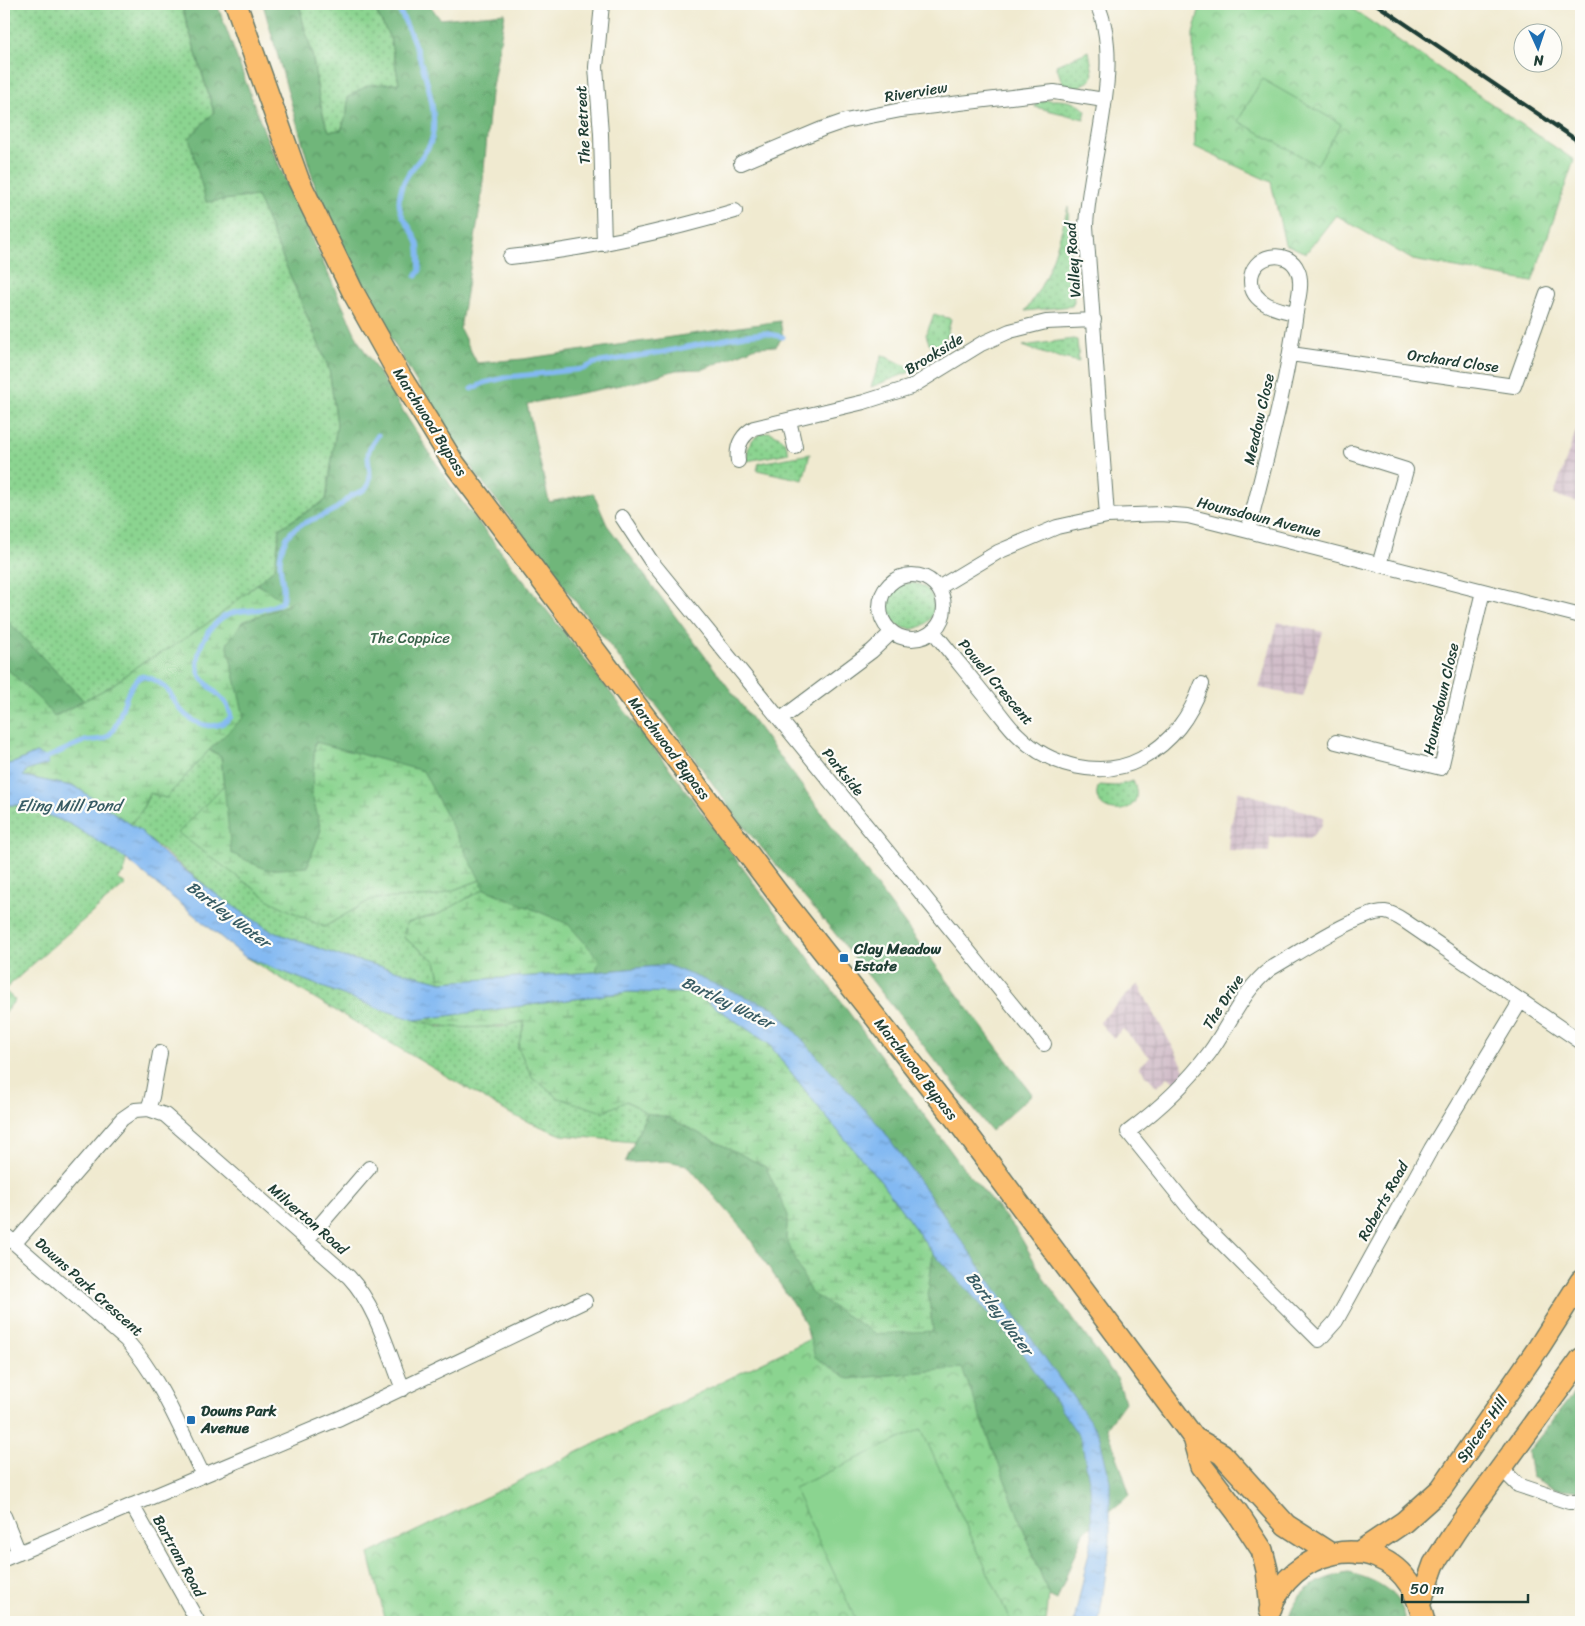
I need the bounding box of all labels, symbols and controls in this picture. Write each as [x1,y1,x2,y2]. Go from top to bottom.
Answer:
north arrow [1512,22,1562,72]
text: N [1533,48,1545,73]
street label: Riverview [883,74,950,110]
street label: The Retreat [568,85,598,165]
street label: Valley Road [1057,220,1089,298]
street label: Brookside [900,326,969,382]
street label: Orchard Close [1406,342,1500,380]
street label: Marchwood Bypass [386,362,474,482]
street label: Meadow Close [1236,371,1282,467]
street label: Hounsdown Avenue [1194,489,1324,545]
park label: The Coppice [370,625,450,651]
street label: Powell Crescent [952,633,1041,732]
street label: Hounsdown Close [1415,640,1467,758]
street label: Marchwood Bypass [621,691,717,806]
street label: Parkside [815,742,871,802]
water label: Eling Mill Pond [17,791,126,820]
water label: Bartley Water [180,873,279,957]
place label: Clay Meadow Estate [853,936,941,979]
marker: Clay Meadow Estate [838,952,850,964]
water label: Bartley Water [677,968,781,1038]
street label: The Drive [1195,969,1251,1035]
street label: Marchwood Bypass [868,1012,965,1127]
street label: Roberts Road [1350,1155,1416,1246]
street label: Milverton Road [262,1177,355,1262]
street label: Downs Park Crescent [29,1231,150,1343]
water label: Bartley Water [958,1265,1042,1364]
street label: Spicers Hill [1449,1389,1515,1468]
place label: Downs Park Avenue [200,1398,278,1441]
marker: Downs Park Avenue [185,1414,197,1426]
street label: Bartram Road [146,1510,213,1603]
scale bar [1402,1571,1529,1603]
text: 50 m [1410,1576,1445,1602]

